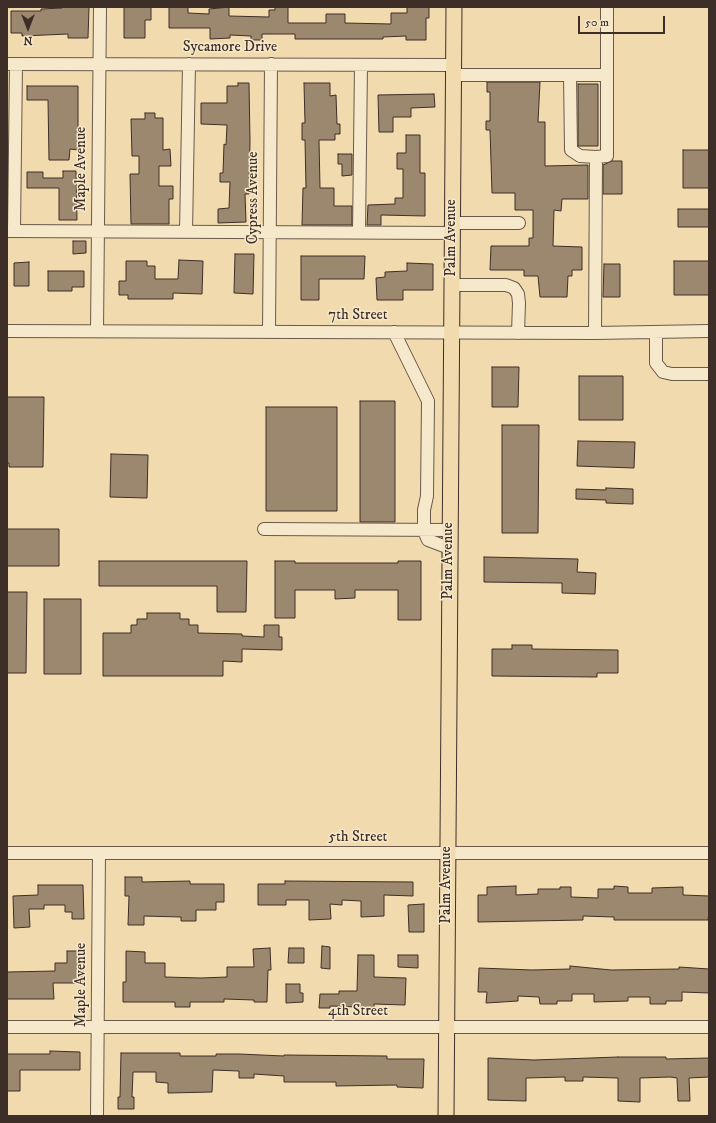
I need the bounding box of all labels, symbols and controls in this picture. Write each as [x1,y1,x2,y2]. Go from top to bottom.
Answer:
north arrow [8,8,48,48]
scale bar [580,8,667,34]
text: 50 m [585,15,609,30]
text: N [23,33,33,47]
street label: Sycamore Drive [183,39,277,57]
street label: Maple Avenue [73,127,91,211]
street label: Cypress Avenue [245,152,263,244]
street label: Palm Avenue [443,199,461,277]
street label: 7th Street [328,307,388,325]
street label: Palm Avenue [440,522,458,600]
street label: 5th Street [329,829,387,847]
street label: Palm Avenue [438,846,456,924]
street label: Maple Avenue [73,943,91,1027]
street label: 4th Street [328,1003,388,1021]

